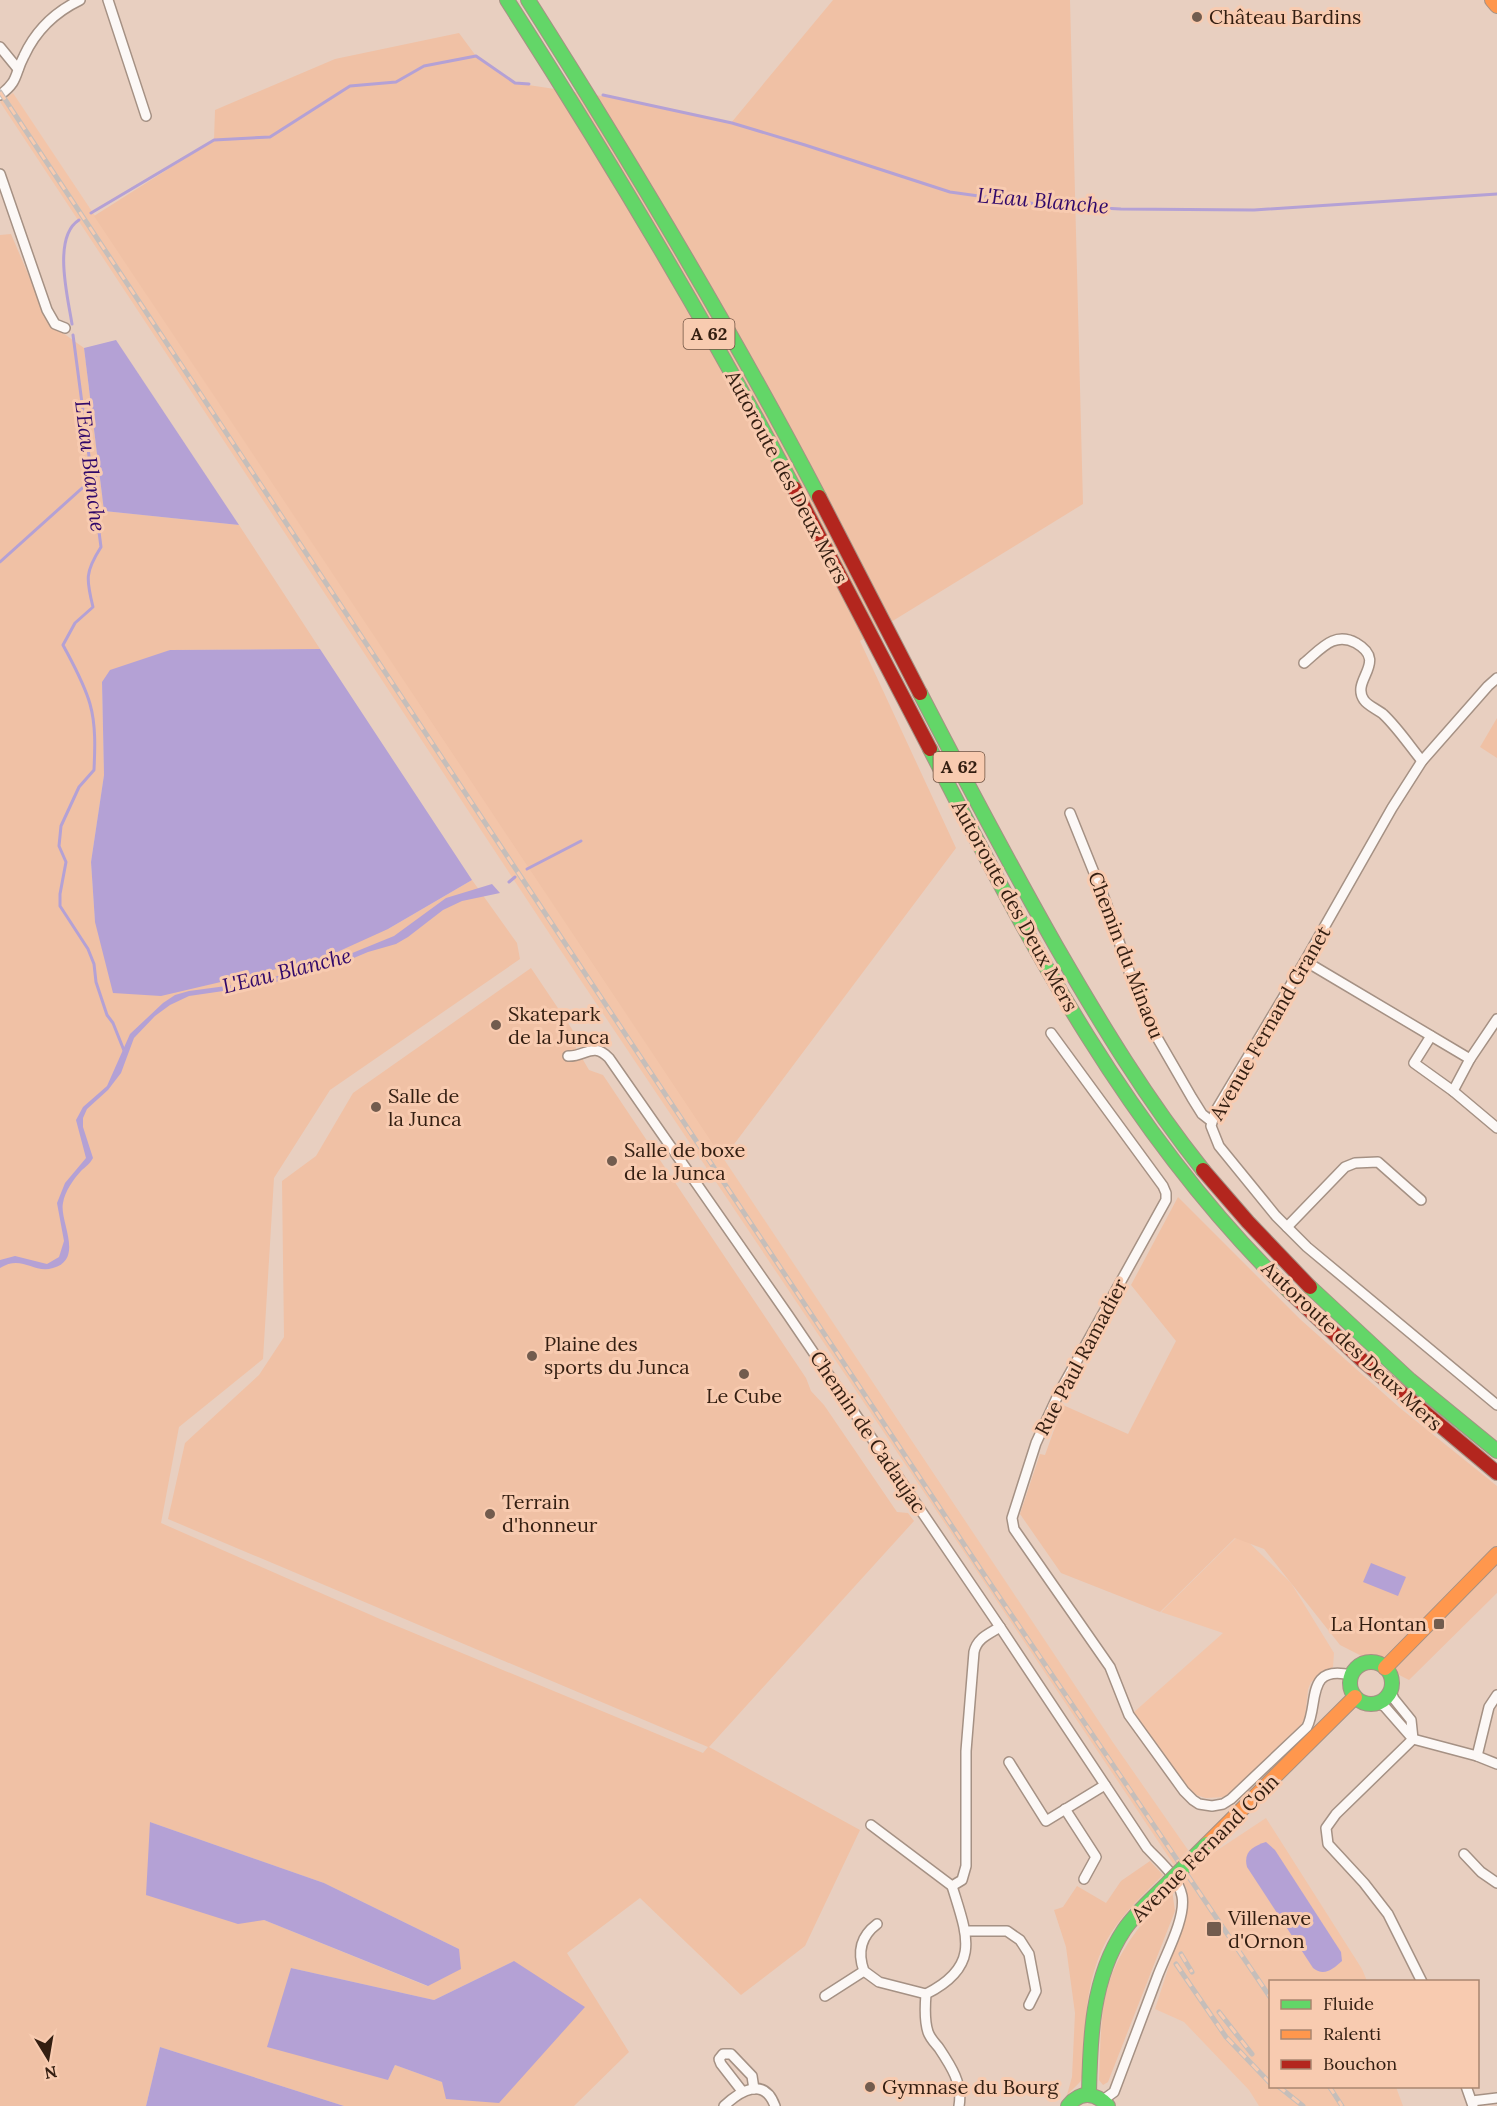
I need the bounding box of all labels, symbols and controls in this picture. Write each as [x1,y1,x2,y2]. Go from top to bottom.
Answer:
place label: Château Bardins [1209,4,1361,29]
marker: Château Bardins [1190,10,1204,24]
water label: L'Eau Blanche [976,181,1110,220]
road number: A 62 [684,319,734,349]
street label: Autoroute des Deux Mers [720,365,854,588]
water label: L'Eau Blanche [69,399,112,533]
road number: A 62 [934,752,984,782]
street label: Autoroute des Deux Mers [946,795,1084,1016]
street label: Chemin du Minaou [1083,868,1170,1042]
street label: Avenue Fernand Granet [1203,921,1335,1125]
water label: L'Eau Blanche [220,941,354,1000]
place label: Skatepark de la Junca [508,1001,610,1049]
marker: Skatepark de la Junca [489,1018,503,1032]
place label: Salle de la Junca [388,1083,461,1131]
marker: Salle de la Junca [369,1100,383,1114]
place label: Salle de boxe de la Junca [624,1137,745,1185]
marker: Salle de boxe de la Junca [605,1154,619,1168]
street label: Autoroute des Deux Mers [1256,1255,1448,1436]
street label: Rue Paul Ramadier [1029,1274,1132,1439]
place label: Plaine des sports du Junca [544,1331,690,1379]
street label: Chemin de Cadaujac [805,1346,932,1518]
marker: Plaine des sports du Junca [525,1349,539,1363]
marker: Le Cube [737,1367,751,1381]
place label: Le Cube [706,1383,782,1408]
place label: Terrain d'honneur [502,1489,598,1537]
marker: Terrain d'honneur [483,1507,497,1521]
place label: La Hontan [1330,1611,1427,1636]
marker: La Hontan [1432,1617,1446,1631]
street label: Avenue Fernand Coin [1125,1769,1284,1927]
place label: Villenave d'Ornon [1227,1905,1311,1953]
marker: Villenave d'Ornon [1205,1920,1223,1938]
legend [1269,1980,1479,2088]
text: Fluide [1323,1992,1374,2015]
text: Ralenti [1323,2022,1381,2045]
north arrow [18,2028,78,2088]
text: Bouchon [1323,2052,1397,2075]
text: N [43,2062,59,2084]
place label: Gymnase du Bourg [882,2074,1059,2099]
marker: Gymnase du Bourg [863,2080,877,2094]

